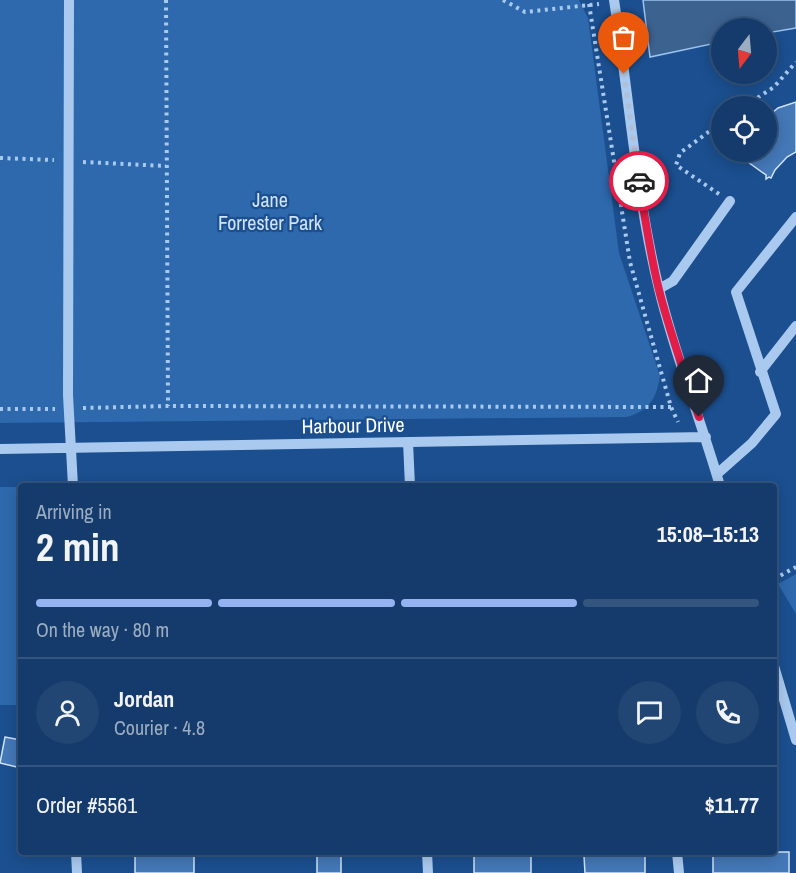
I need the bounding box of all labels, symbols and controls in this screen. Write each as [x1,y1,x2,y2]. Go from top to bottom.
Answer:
pin [598,12,649,74]
north arrow [711,18,777,84]
map controls [711,18,777,162]
icon: bag [607,21,640,54]
button: locate [711,96,777,162]
courier [609,151,669,211]
icon: car [623,165,656,198]
park label: Jane Forrester Park [218,186,323,236]
pin [673,355,724,417]
icon: home [682,364,715,397]
street label: Harbour Drive [301,411,405,439]
text: Arriving in [36,498,112,525]
text: 15:08–15:13 [657,519,759,549]
text: 2 min [36,521,120,573]
text: On the way · 80 m [36,616,169,643]
button: person [36,681,99,744]
button: chat [618,681,681,744]
button: phone [696,681,759,744]
text: Jordan [114,684,174,714]
text: Courier · 4.8 [114,714,205,741]
text: Order #5561 [36,790,137,820]
text: $11.77 [705,790,759,820]

